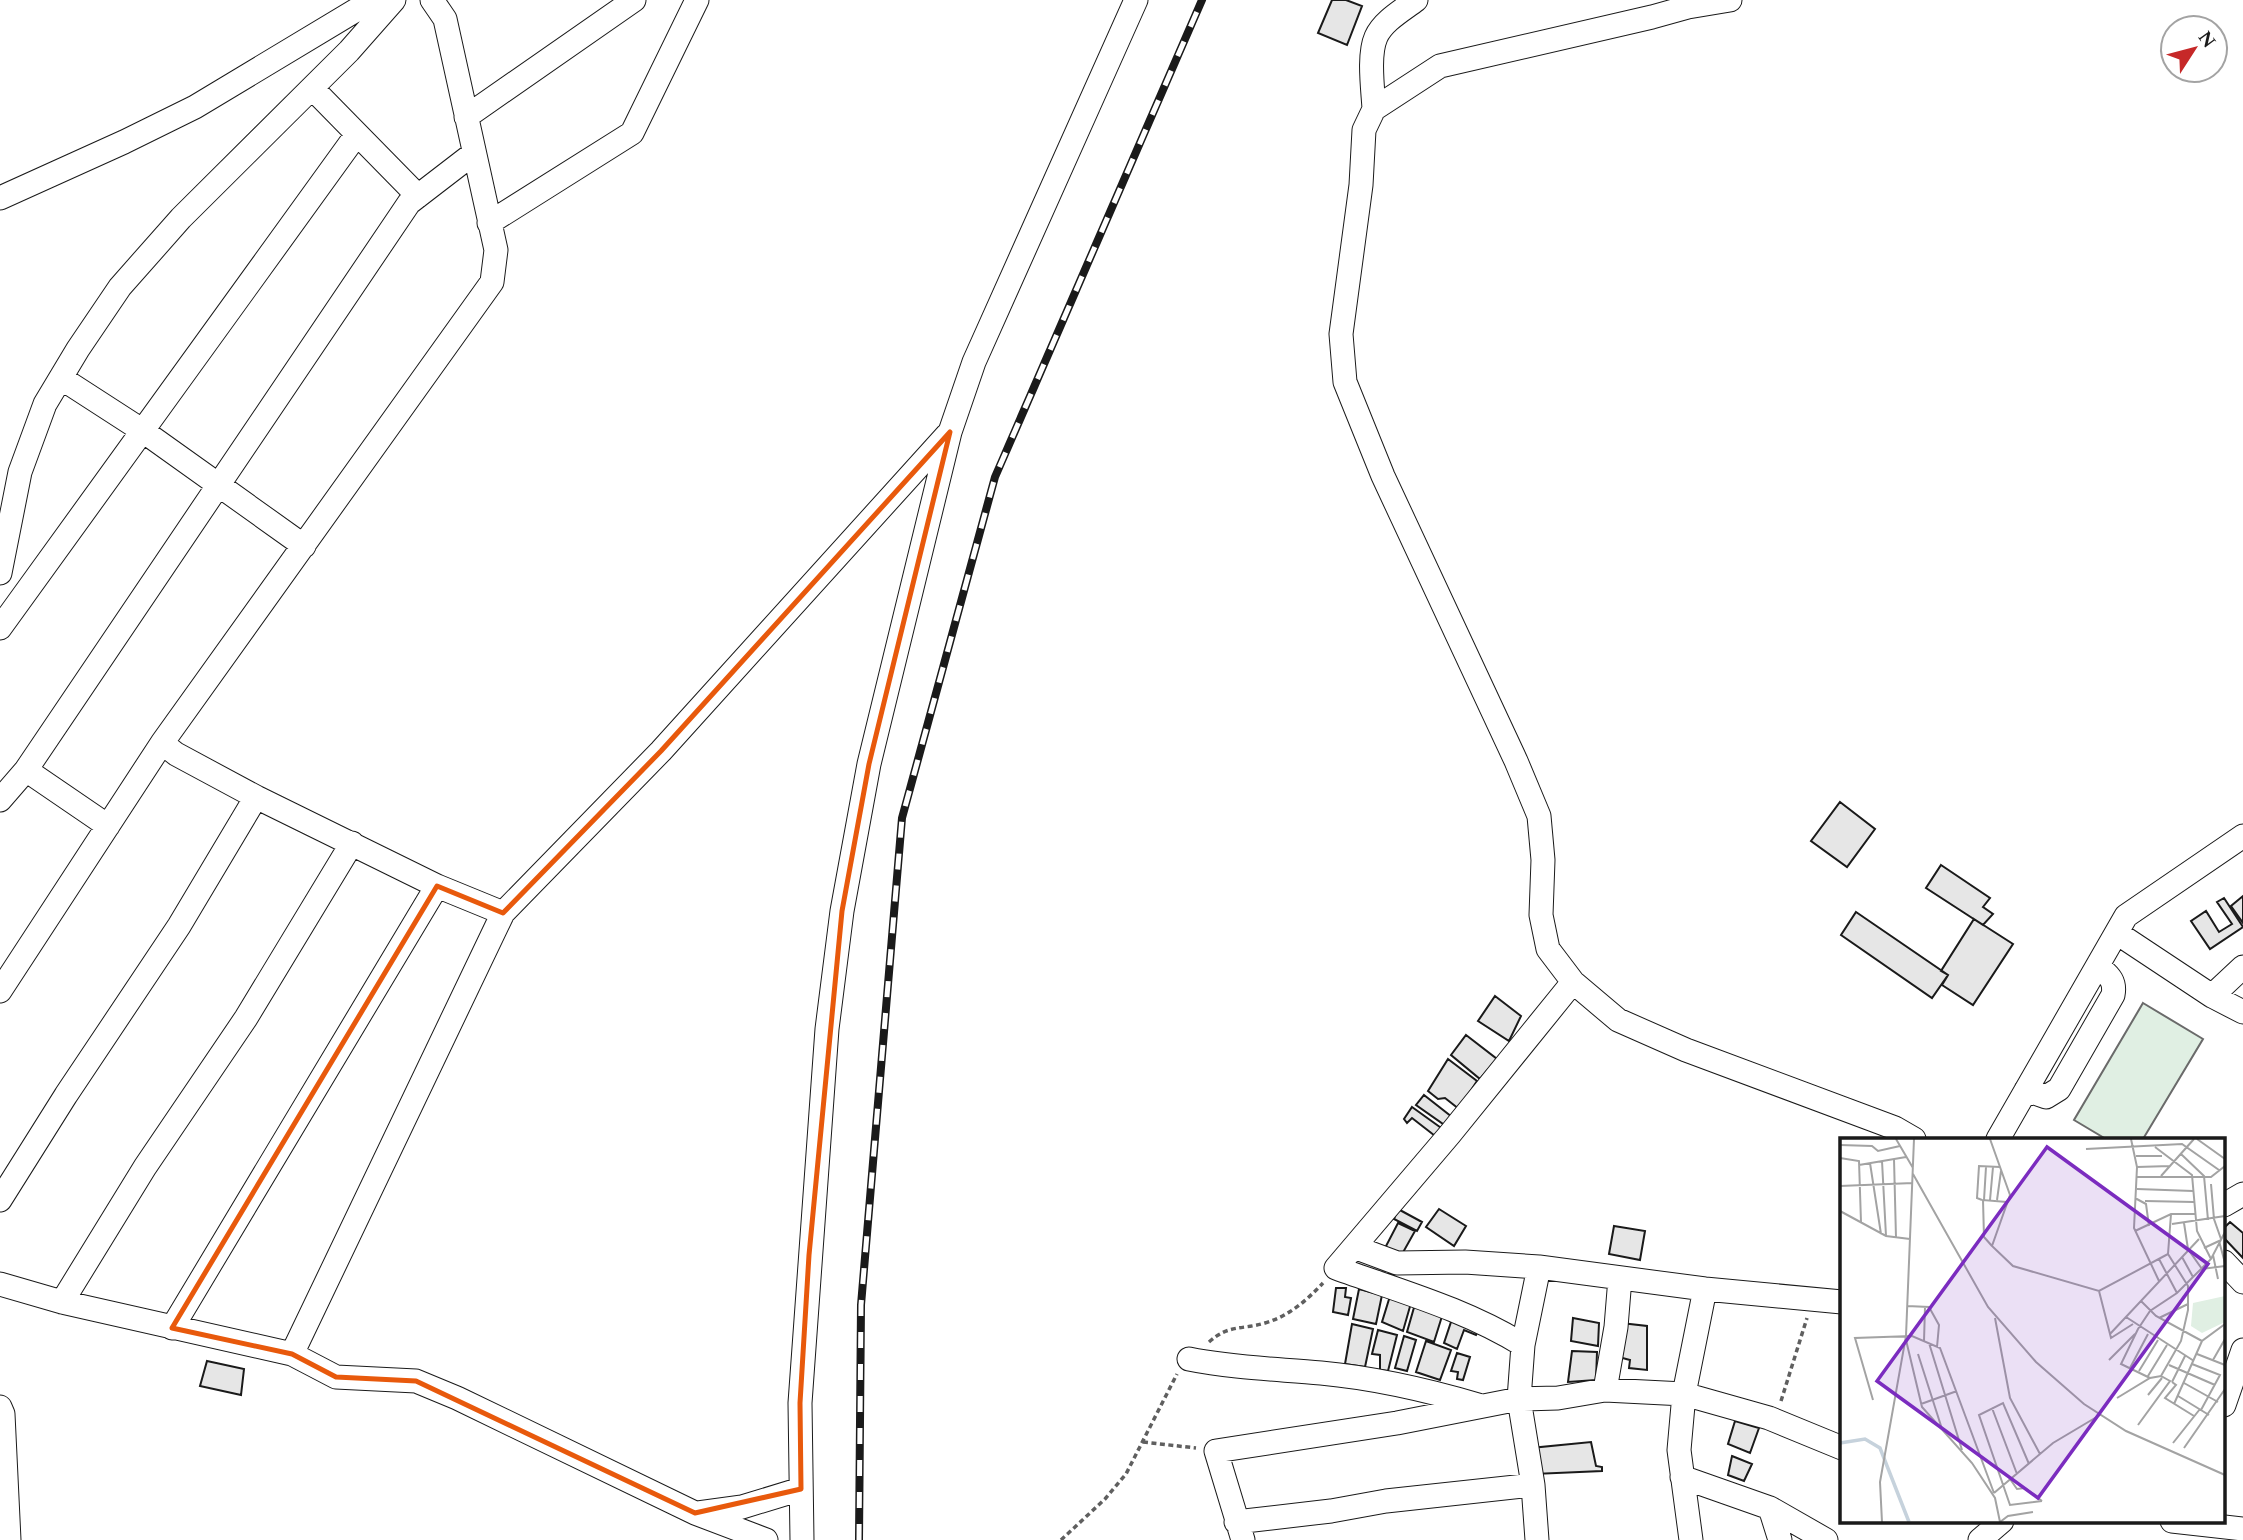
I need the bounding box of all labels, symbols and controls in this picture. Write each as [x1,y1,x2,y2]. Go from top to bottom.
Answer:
north arrow [2159,14,2229,84]
text: N [2190,25,2223,55]
inset map [1840,1138,2226,1522]

